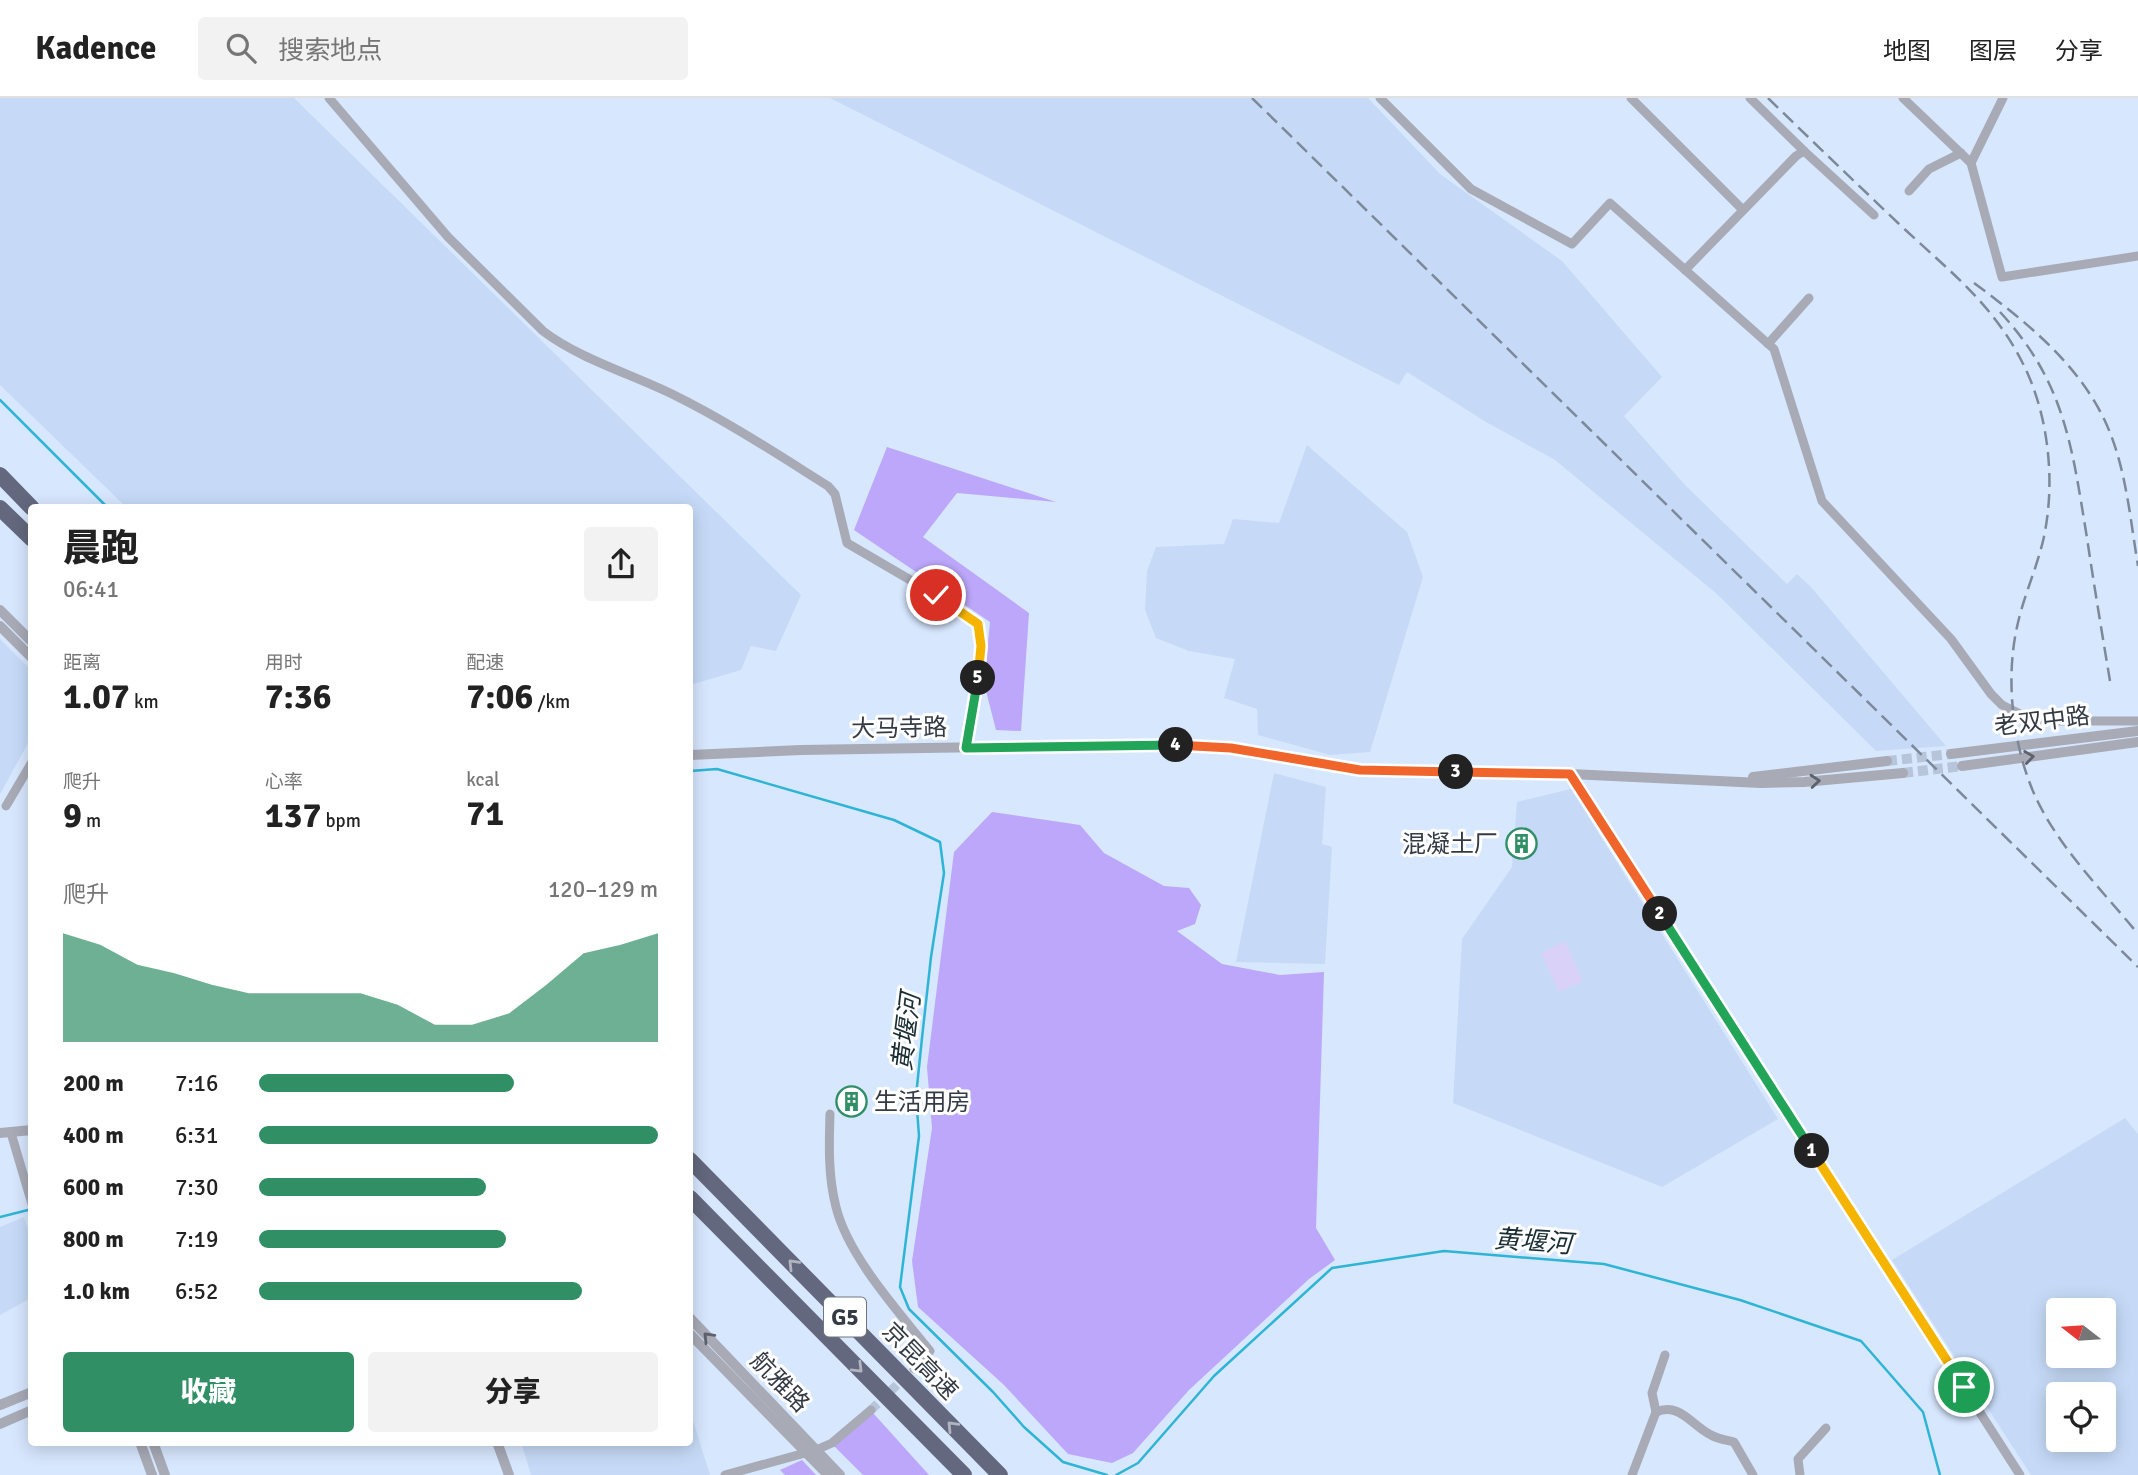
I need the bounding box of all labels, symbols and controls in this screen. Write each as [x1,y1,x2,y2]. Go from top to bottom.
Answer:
search box [198,17,688,80]
text: Kadence [35,28,156,69]
icon: search [222,29,260,67]
text: 搜索地点 [278,35,382,67]
text: 地图 [1883,36,1931,66]
text: 图层 [1969,36,2017,66]
text: 分享 [2055,36,2103,66]
text: 晨跑 [63,525,139,572]
button: share [584,527,658,601]
pin [906,565,966,625]
text: 06:41 [63,575,119,604]
icon: check [917,576,955,614]
text: 距离 [63,651,101,675]
text: 用时 [265,651,303,675]
text: 配速 [466,651,504,675]
pin: 5 [960,660,996,696]
text: 5 [972,665,983,689]
text: 1.07 [63,675,130,718]
text: 7:36 [265,675,332,718]
text: 7:06 [466,675,533,718]
text: km [130,690,159,714]
text: /km [533,690,570,714]
street label: 老双中路 [1993,700,2091,742]
street label: 大马寺路 [851,712,947,744]
pin: 4 [1158,728,1194,762]
text: 4 [1170,732,1181,756]
one-way arrow [2023,749,2035,764]
pin: 3 [1438,754,1474,790]
text: 3 [1450,759,1461,783]
text: kcal [466,768,500,792]
text: 爬升 [63,770,101,794]
text: 心率 [265,770,303,794]
one-way arrow [1809,774,1820,789]
text: 71 [466,792,504,835]
text: 9 [63,794,82,837]
text: 137 [265,794,321,837]
text: m [82,809,101,833]
text: bpm [321,809,361,833]
building icon: 混凝土厂 [1504,827,1538,861]
place label: 混凝土厂 [1402,829,1498,859]
text: 120–129 m [548,875,658,904]
text: 爬升 [63,880,109,909]
pin: 2 [1642,896,1678,932]
text: 2 [1654,901,1665,925]
water label: 黄堰河 [886,987,928,1073]
text: 200 m [63,1069,124,1098]
text: 7:16 [175,1069,218,1098]
building icon: 生活用房 [834,1085,868,1119]
place label: 生活用房 [874,1087,970,1117]
text: 400 m [63,1121,124,1150]
text: 6:31 [175,1121,218,1150]
pin: 1 [1794,1134,1829,1168]
text: 1 [1806,1138,1817,1162]
text: 600 m [63,1173,124,1202]
text: 7:30 [175,1173,218,1202]
water label: 黄堰河 [1493,1223,1578,1261]
text: 800 m [63,1225,124,1254]
text: 7:19 [175,1225,218,1254]
one-way arrow [788,1259,801,1272]
text: 1.0 km [63,1277,130,1306]
text: 6:52 [175,1277,218,1306]
road number: G5 [824,1298,866,1336]
north arrow [2046,1298,2116,1368]
map controls [2046,1298,2116,1452]
street label: 京昆高速 [876,1316,964,1406]
one-way arrow [704,1332,717,1345]
street label: 航雅路 [744,1346,816,1418]
button: 收藏 [63,1352,354,1432]
button: 分享 [368,1352,658,1432]
pin [1934,1357,1994,1417]
one-way arrow [850,1360,862,1372]
icon: arrive [1945,1368,1983,1406]
button: locate [2046,1382,2116,1452]
one-way arrow [947,1422,960,1435]

